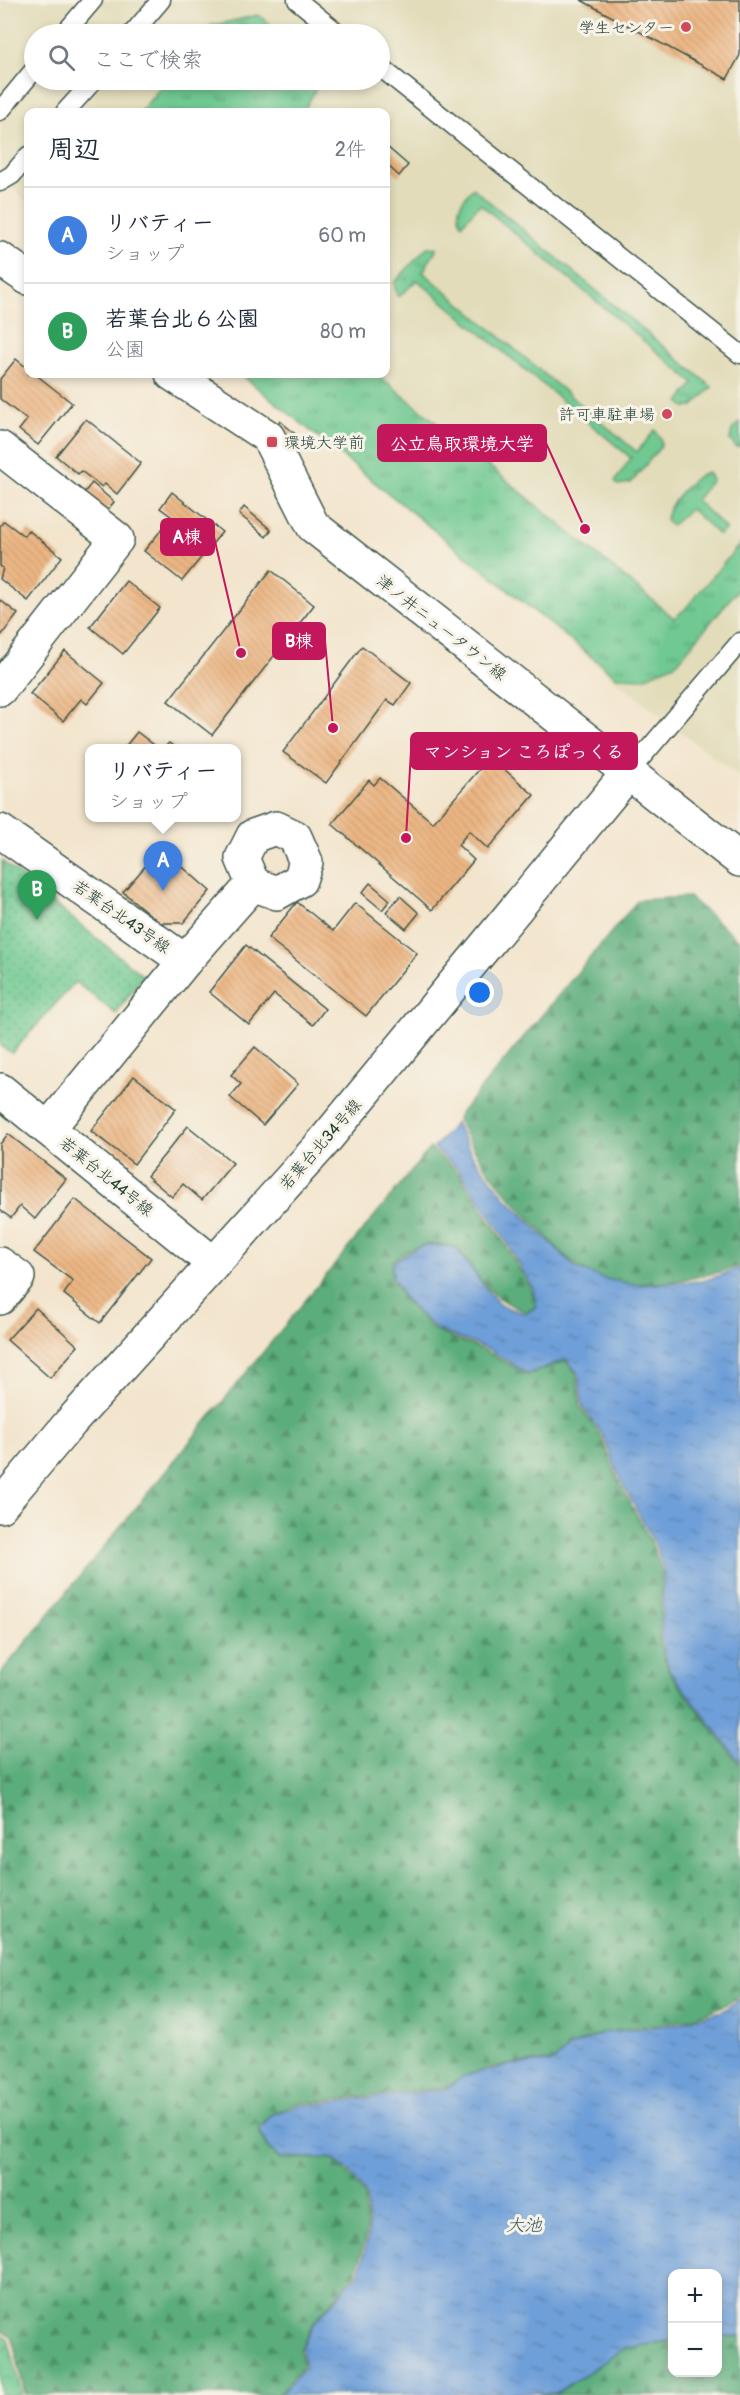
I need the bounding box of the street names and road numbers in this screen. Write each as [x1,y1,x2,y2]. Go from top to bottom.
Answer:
street label: 津ノ井ニュータウン線 [372,571,510,685]
street label: 若葉台北43号線 [69,876,174,958]
street label: 若葉台北34号線 [276,1095,366,1194]
street label: 若葉台北44号線 [56,1133,157,1221]

